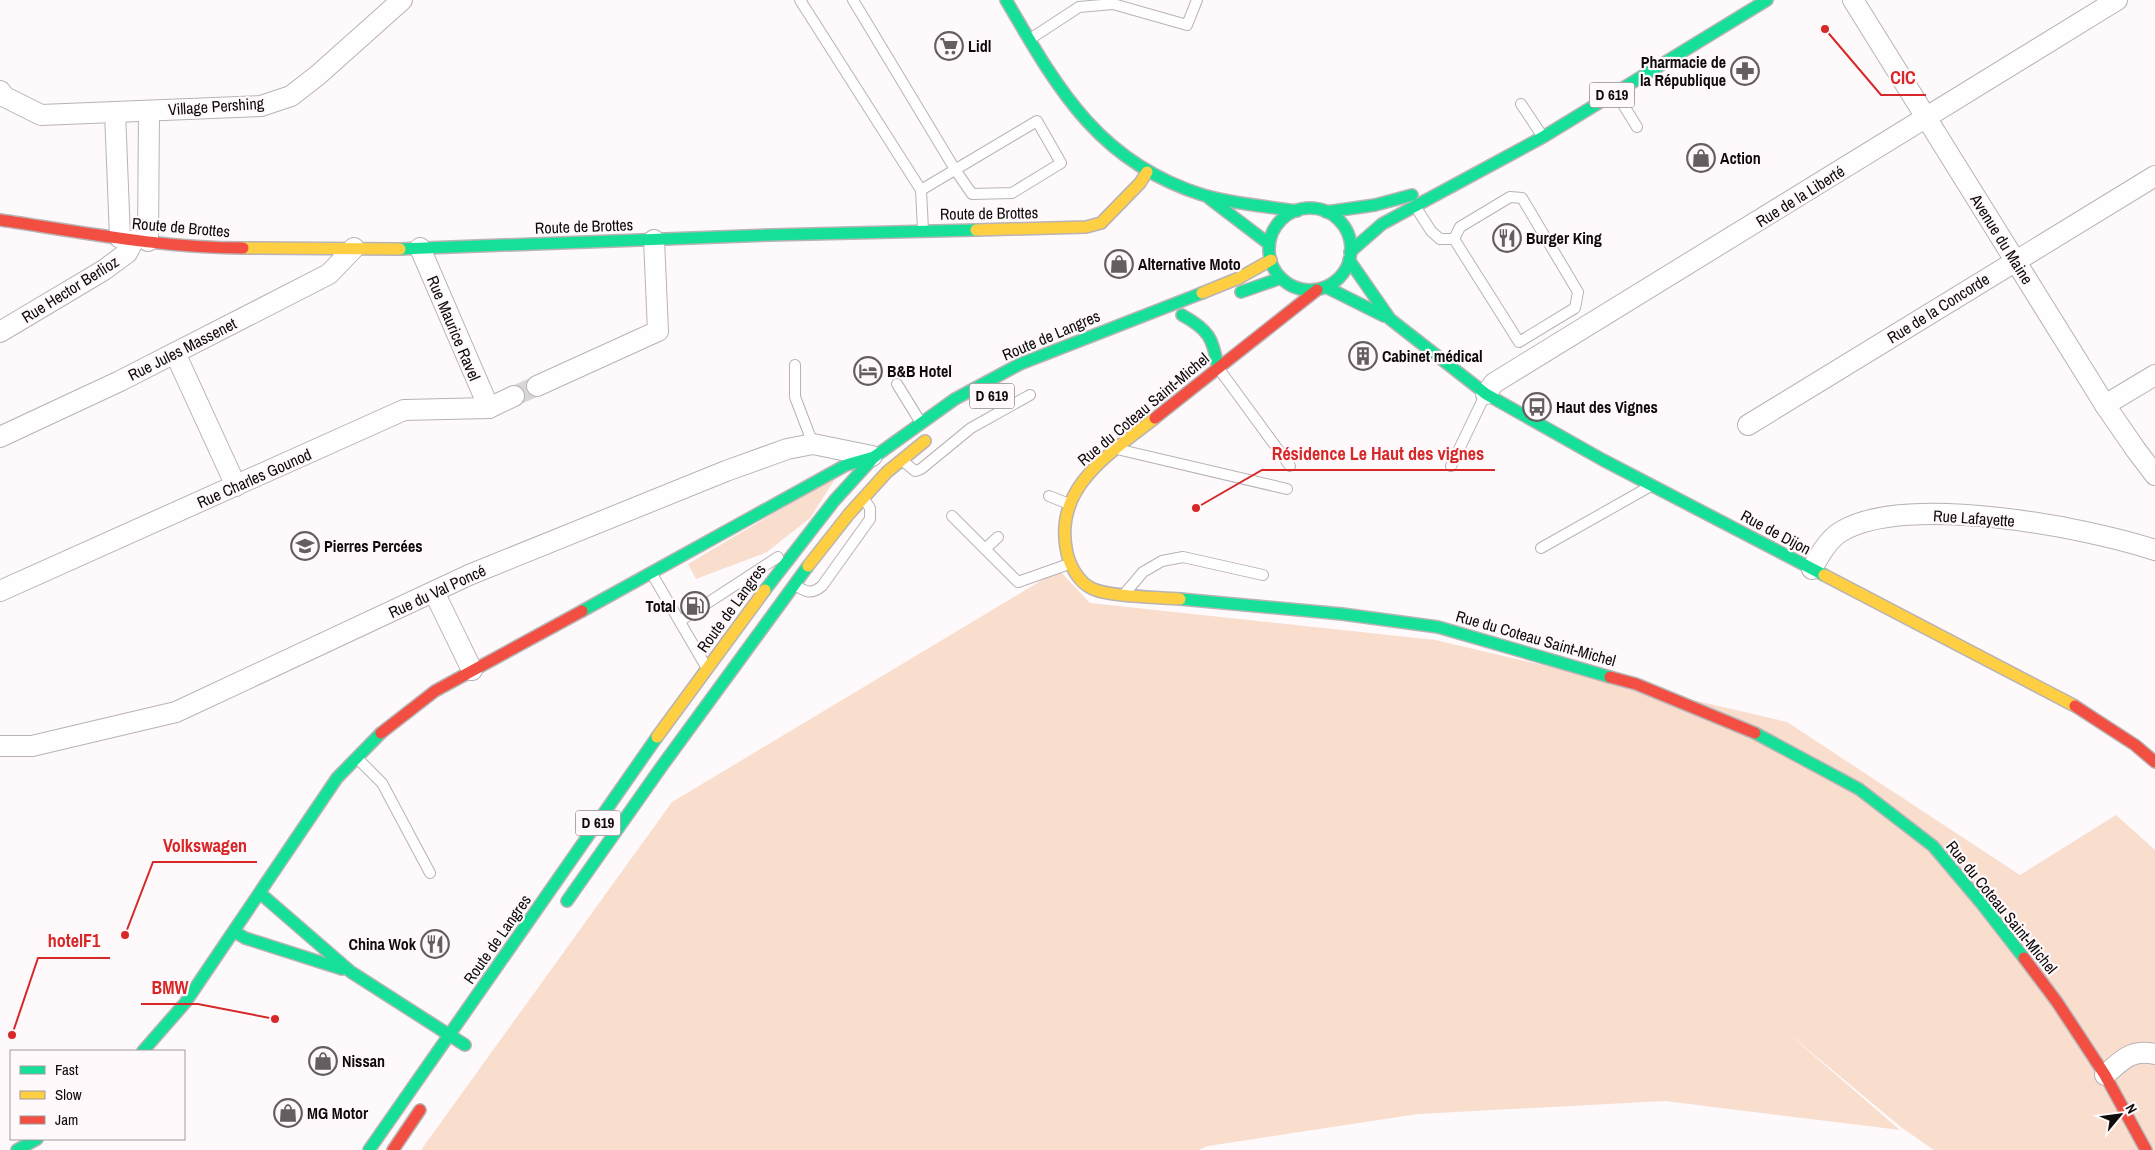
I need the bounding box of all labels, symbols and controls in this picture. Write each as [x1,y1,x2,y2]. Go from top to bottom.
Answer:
supermarket icon: Lidl [934,31,964,61]
place label: Lidl [968,35,991,57]
place label: Pharmacie de la République [1640,51,1726,91]
pharmacy icon: Pharmacie de la République [1730,56,1760,86]
callout: CIC [1881,62,1926,95]
text: CIC [1890,65,1916,90]
road number: D 619 [1590,82,1634,108]
street label: Village Pershing [167,92,265,120]
shop icon: Action [1686,143,1716,173]
place label: Action [1720,147,1761,169]
street label: Rue de la Liberté [1751,160,1849,232]
street label: Avenue du Maine [1965,189,2039,288]
street label: Route de Brottes [940,201,1038,225]
street label: Route de Brottes [131,212,231,242]
street label: Route de Brottes [534,213,634,239]
restaurant icon: Burger King [1492,223,1522,253]
place label: Burger King [1526,227,1602,249]
shop icon: Alternative Moto [1104,249,1134,279]
street label: Rue Hector Berlioz [17,250,123,328]
place label: Alternative Moto [1138,253,1241,275]
street label: Rue de la Concorde [1883,268,1993,348]
street label: Rue Maurice Ravel [422,272,486,384]
street label: Route de Langres [999,304,1103,366]
street label: Rue Jules Massenet [124,312,240,386]
building icon: Cabinet médical [1348,341,1378,371]
place label: Cabinet médical [1382,345,1483,367]
street label: Rue du Coteau Saint-Michel [1073,347,1214,471]
hotel icon: B&B Hotel [853,356,883,386]
place label: B&B Hotel [887,360,952,382]
road number: D 619 [970,384,1014,408]
bus stop icon: Haut des Vignes [1522,392,1552,422]
place label: Haut des Vignes [1556,396,1658,418]
callout: Résidence Le Haut des vignes [1262,437,1495,470]
text: Résidence Le Haut des vignes [1272,441,1484,466]
street label: Rue Charles Gounod [193,443,315,513]
street label: Rue de Dijon [1737,504,1815,560]
street label: Rue Lafayette [1932,504,2016,532]
school or university icon: Pierres Percées [290,531,320,561]
place label: Pierres Percées [324,535,422,557]
street label: Rue du Val Poncé [385,559,489,623]
street label: Route de Langres [691,559,771,657]
fuel station icon: Total [680,591,710,621]
place label: Total [646,595,676,617]
street label: Rue du Coteau Saint-Michel [1453,605,1619,671]
road number: D 619 [576,810,620,836]
callout: Volkswagen [153,829,257,862]
text: Volkswagen [163,833,247,858]
street label: Rue du Coteau Saint-Michel [1941,836,2063,978]
street label: Route de Langres [458,890,536,988]
callout: hotelF1 [38,925,110,958]
text: hotelF1 [48,928,101,953]
restaurant icon: China Wok [420,929,450,959]
place label: China Wok [348,933,417,955]
callout: BMW [141,971,198,1004]
text: BMW [152,975,189,1000]
shop icon: Nissan [308,1046,338,1076]
legend [10,1050,185,1140]
place label: Nissan [342,1050,385,1072]
text: Fast [55,1059,79,1080]
text: Slow [55,1084,82,1105]
north arrow [2095,1090,2145,1140]
shop icon: MG Motor [273,1098,303,1128]
text: N [2121,1101,2141,1117]
place label: MG Motor [307,1102,369,1124]
text: Jam [55,1109,78,1130]

